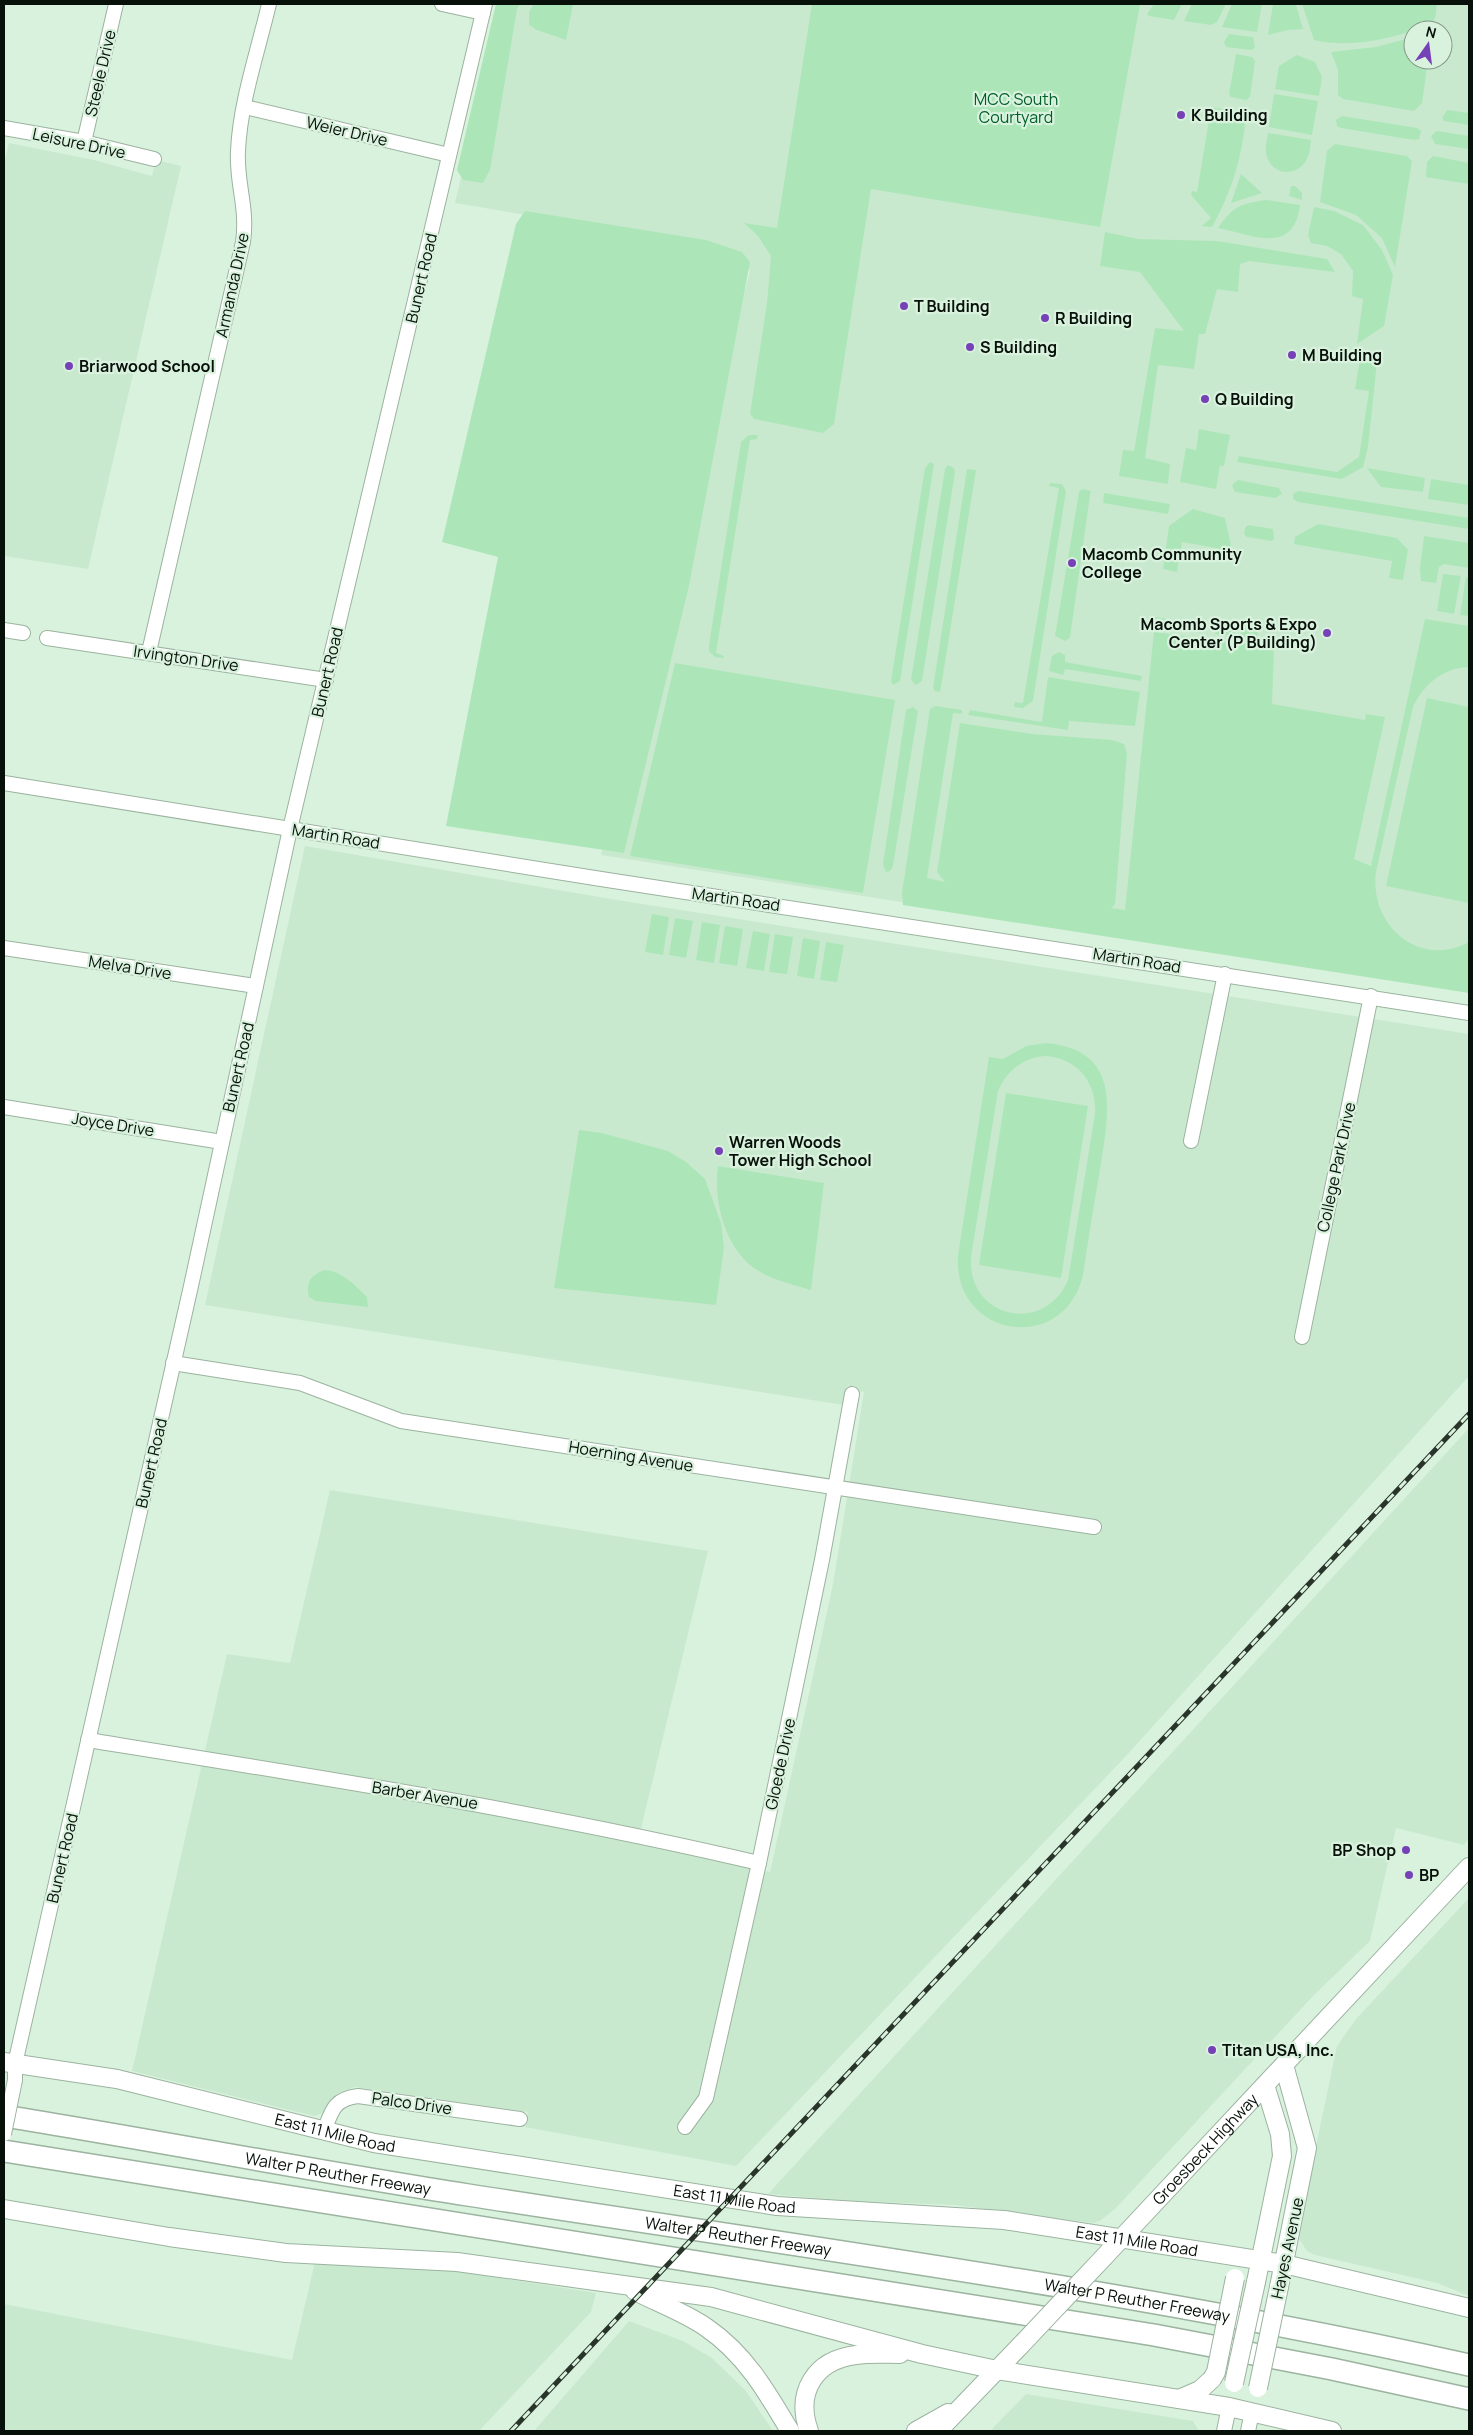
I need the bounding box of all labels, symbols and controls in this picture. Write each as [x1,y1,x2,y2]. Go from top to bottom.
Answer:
north arrow [1403,20,1453,70]
text: N [1424,21,1438,42]
street label: Steele Drive [79,27,121,119]
park label: MCC South Courtyard [974,88,1058,128]
place label: K Building [1191,104,1268,126]
marker: K Building [1175,109,1187,121]
street label: Weier Drive [304,111,390,151]
street label: Leisure Drive [30,122,128,164]
street label: Armanda Drive [210,230,254,340]
street label: Bunert Road [400,231,442,325]
place label: T Building [914,295,990,317]
marker: T Building [898,300,910,312]
place label: R Building [1055,307,1132,329]
marker: R Building [1039,312,1051,324]
place label: S Building [980,336,1057,358]
marker: S Building [964,341,976,353]
place label: M Building [1302,344,1382,366]
marker: M Building [1286,349,1298,361]
place label: Briarwood School [79,355,215,377]
marker: Briarwood School [63,360,75,372]
place label: Q Building [1215,388,1294,410]
marker: Q Building [1199,393,1211,405]
place label: Macomb Community College [1082,543,1242,583]
marker: Macomb Community College [1066,557,1078,569]
place label: Macomb Sports & Expo Center (P Building) [1141,613,1317,653]
street label: Bunert Road [306,625,348,719]
marker: Macomb Sports & Expo Center (P Building) [1321,627,1333,639]
street label: Irvington Drive [132,640,240,676]
street label: Martin Road [290,818,382,854]
street label: Martin Road [690,882,782,916]
street label: Martin Road [1091,942,1183,978]
street label: Melva Drive [87,950,173,984]
street label: Bunert Road [217,1020,259,1114]
street label: College Park Drive [1311,1100,1361,1234]
street label: Joyce Drive [70,1107,156,1141]
place label: Warren Woods Tower High School [729,1131,872,1171]
marker: Warren Woods Tower High School [713,1145,725,1157]
street label: Bunert Road [130,1416,172,1510]
street label: Hoerning Avenue [567,1435,695,1477]
street label: Gloede Drive [760,1716,800,1812]
street label: Barber Avenue [370,1776,480,1814]
street label: Bunert Road [41,1811,83,1905]
place label: BP Shop [1332,1839,1396,1861]
marker: BP Shop [1400,1844,1412,1856]
place label: BP [1419,1864,1439,1886]
marker: BP [1403,1869,1415,1881]
place label: Titan USA, Inc. [1222,2039,1334,2061]
marker: Titan USA, Inc. [1206,2044,1218,2056]
street label: Palco Drive [371,2086,453,2120]
street label: Groesbeck Highway [1147,2088,1263,2210]
street label: East 11 Mile Road [273,2108,397,2157]
street label: Walter P Reuther Freeway [243,2147,433,2200]
street label: East 11 Mile Road [672,2179,796,2218]
street label: Hayes Avenue [1266,2195,1308,2301]
street label: Walter P Reuther Freeway [643,2211,833,2261]
street label: East 11 Mile Road [1074,2220,1199,2261]
street label: Walter P Reuther Freeway [1043,2273,1232,2327]

